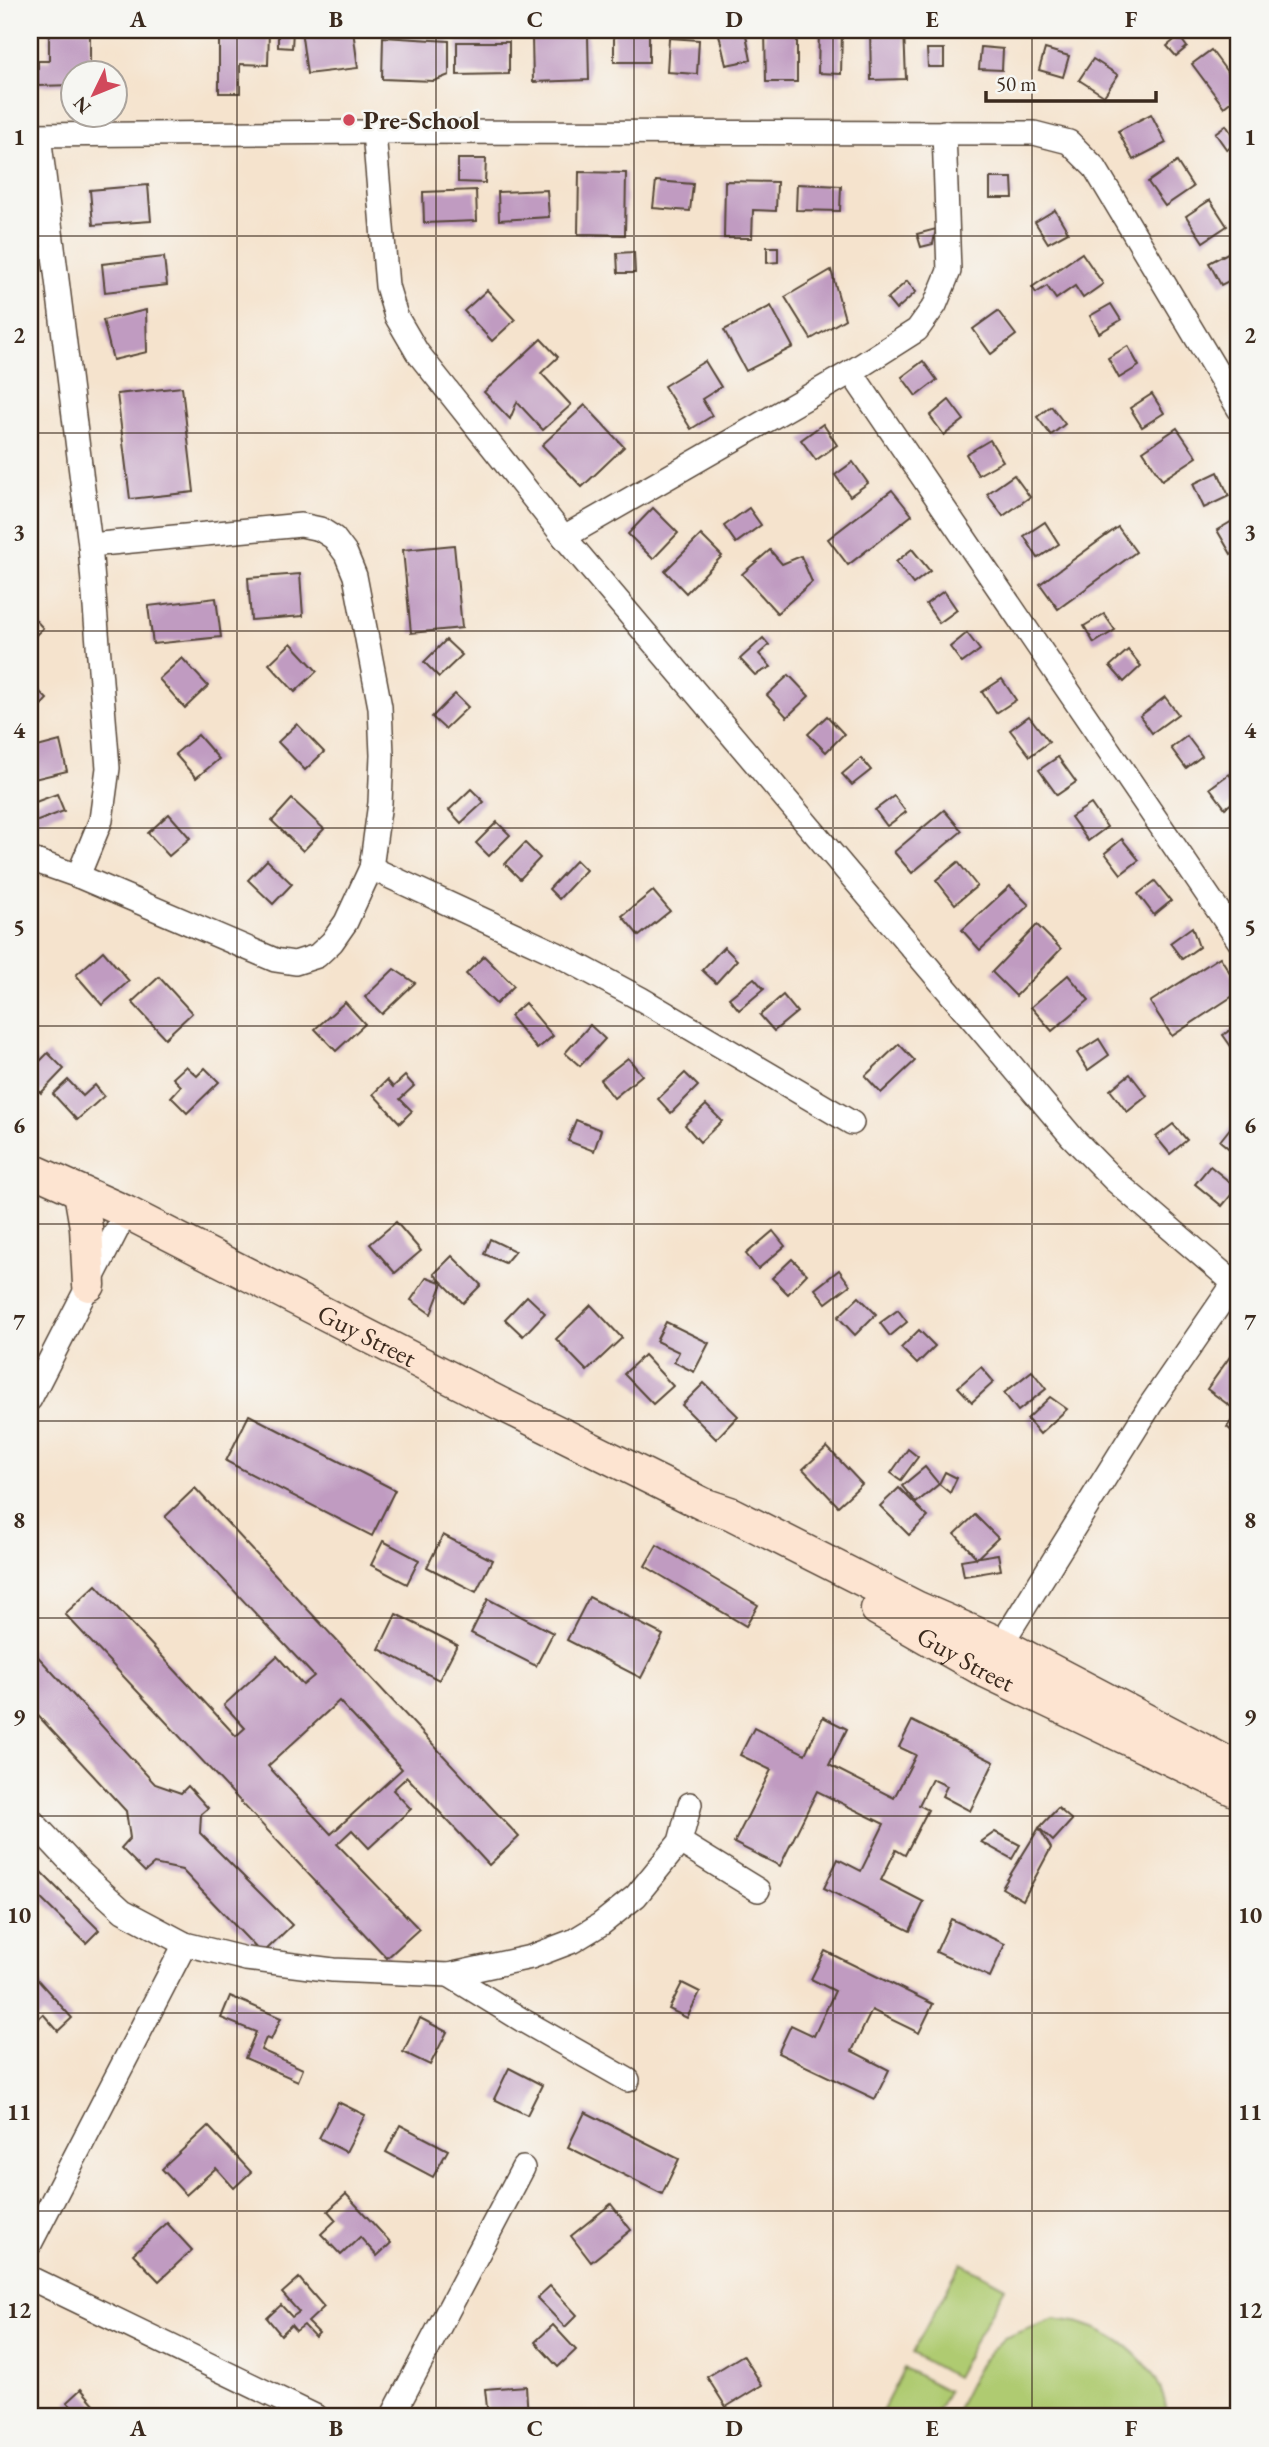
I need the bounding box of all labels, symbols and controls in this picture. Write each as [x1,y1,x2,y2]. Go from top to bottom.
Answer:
text: A [129,4,147,34]
text: B [329,4,343,34]
text: C [527,4,543,34]
text: D [725,4,743,34]
text: E [925,4,939,34]
text: F [1125,4,1138,34]
north arrow [60,60,130,130]
scale bar [986,60,1155,104]
text: 50 m [996,70,1037,97]
text: N [67,91,96,119]
place label: Pre-School [363,103,480,137]
marker: Pre-School [341,112,357,128]
text: 1 [13,122,25,152]
text: 1 [1244,122,1256,152]
text: 2 [13,320,25,350]
text: 2 [1244,320,1256,350]
text: 3 [13,517,25,547]
text: 3 [1244,517,1256,547]
text: 4 [13,715,26,745]
text: 4 [1244,715,1257,745]
text: 5 [13,912,25,942]
text: 5 [1244,912,1256,942]
text: 6 [13,1110,25,1140]
text: 6 [1244,1110,1256,1140]
street label: Guy Street [312,1296,422,1375]
text: 7 [13,1307,26,1337]
text: 7 [1244,1307,1257,1337]
text: 8 [13,1505,25,1535]
text: 8 [1244,1505,1256,1535]
street label: Guy Street [911,1619,1020,1700]
text: 9 [13,1702,25,1732]
text: 9 [1244,1702,1256,1732]
text: 10 [7,1900,31,1930]
text: 10 [1238,1900,1262,1930]
text: 11 [7,2097,31,2127]
text: 11 [1238,2097,1262,2127]
text: 12 [7,2295,31,2325]
text: 12 [1238,2295,1262,2325]
text: A [129,2413,147,2443]
text: B [329,2413,343,2443]
text: C [527,2413,543,2443]
text: D [725,2413,743,2443]
text: E [925,2413,939,2443]
text: F [1125,2413,1138,2443]

